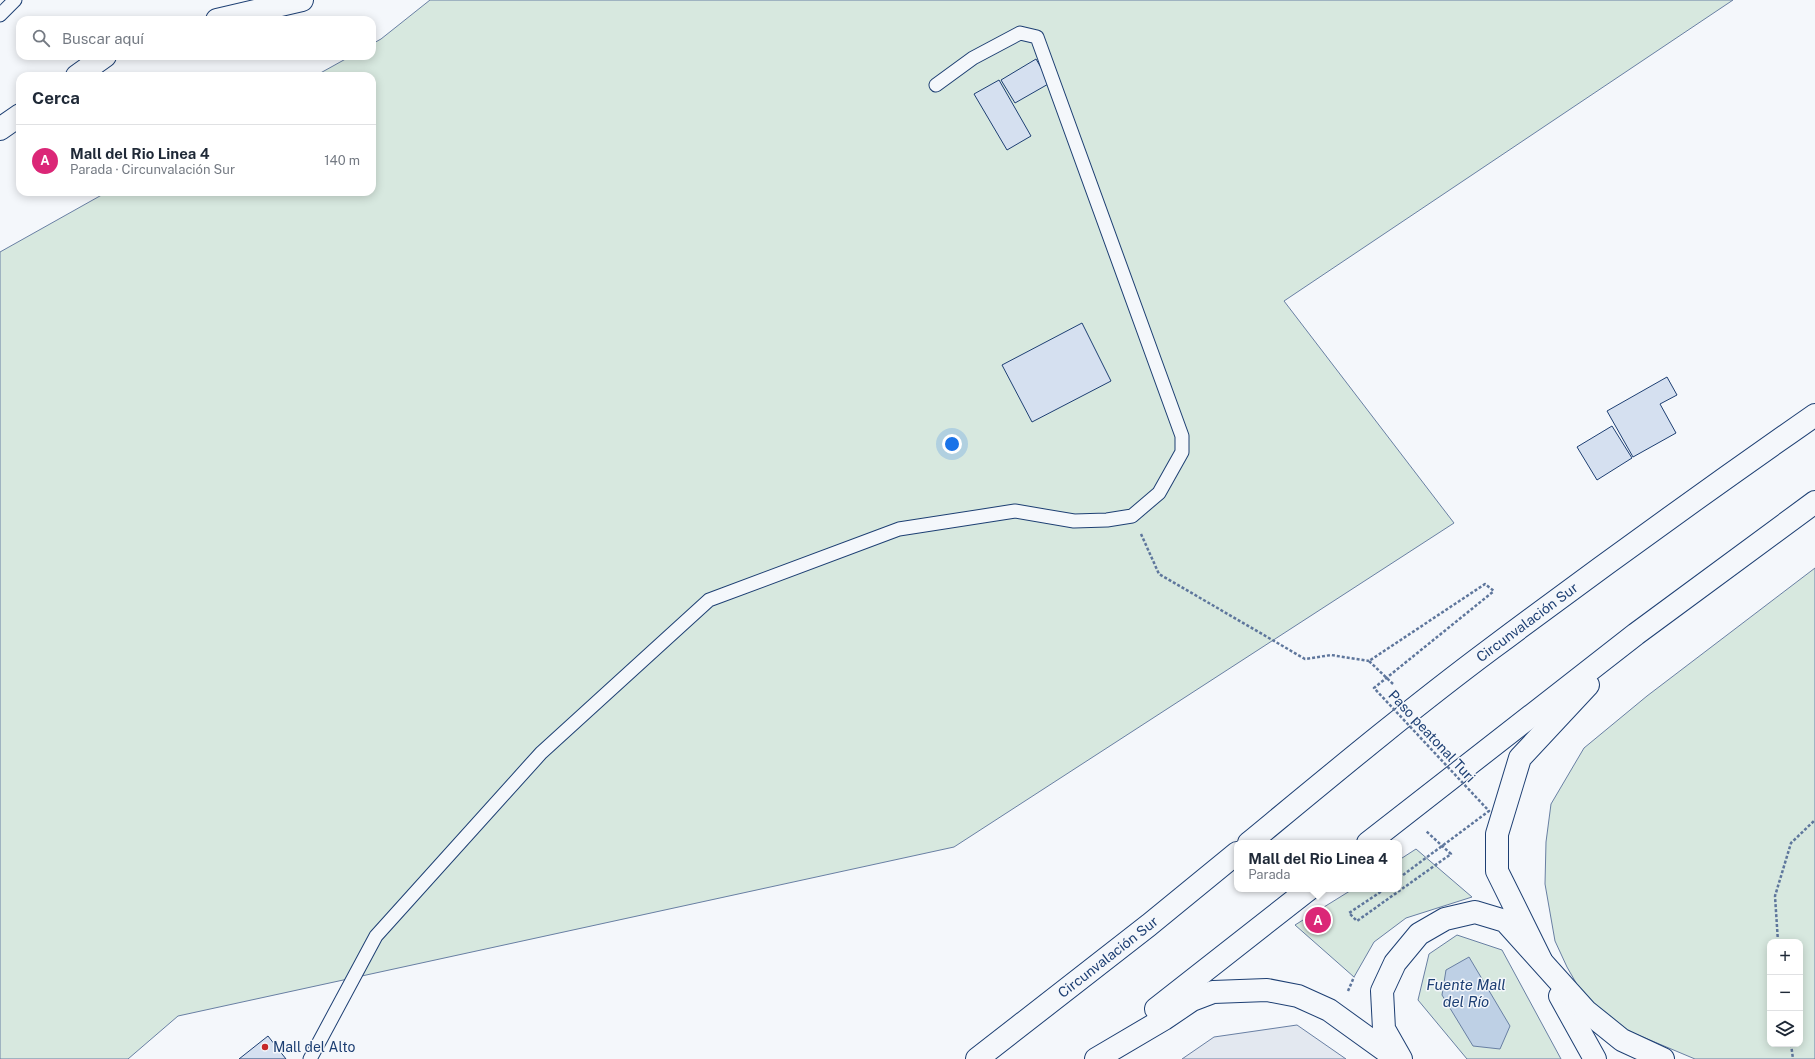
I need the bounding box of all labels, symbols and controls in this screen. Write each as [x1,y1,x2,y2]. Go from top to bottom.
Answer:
search box [16,16,376,60]
icon: search [30,27,52,49]
text: Buscar aquí [62,30,144,47]
text: Cerca [32,88,80,108]
text: Mall del Rio Linea 4 [70,145,210,162]
text: A [40,153,50,168]
text: 140 m [324,153,360,168]
text: Parada · Circunvalación Sur [70,162,235,177]
your location [942,434,962,454]
street label: Circunvalación Sur [1473,579,1581,665]
street label: Paso peatonal Turi [1385,687,1479,785]
popup [1234,840,1402,892]
text: Mall del Rio Linea 4 [1248,850,1388,867]
text: Parada [1248,867,1291,882]
pin: A [1305,905,1331,935]
street label: Circunvalación Sur [1055,913,1161,1001]
map controls [1767,939,1803,1047]
button: + [1767,939,1803,975]
button: − [1767,975,1803,1011]
water label: Fuente Mall del Río [1426,976,1506,1010]
button: layers [1767,1011,1803,1047]
place label: Mall del Alto [273,1039,355,1055]
marker: Mall del Alto [260,1042,270,1052]

